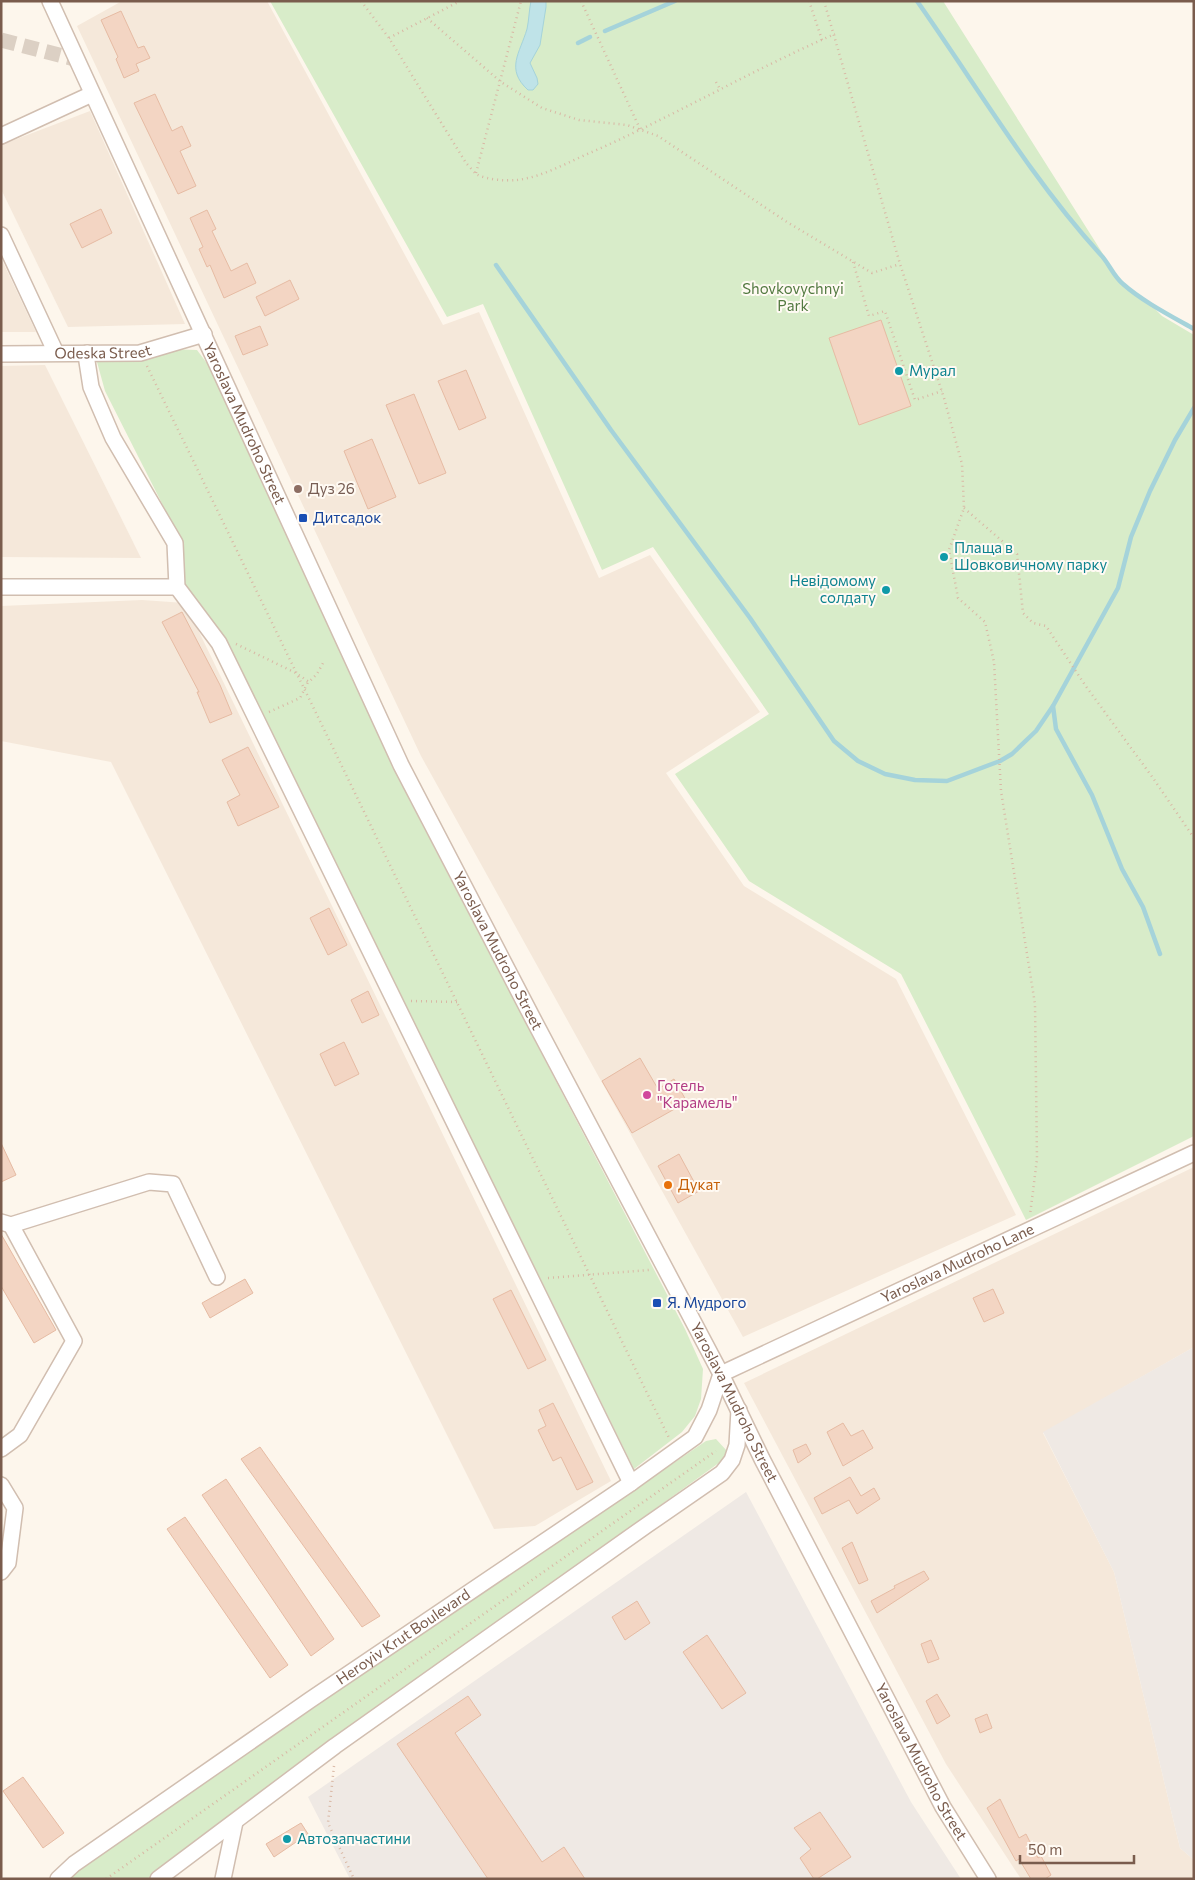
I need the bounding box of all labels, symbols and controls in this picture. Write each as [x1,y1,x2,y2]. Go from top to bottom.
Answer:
park label: Shovkovychnyi Park [742,279,844,314]
street label: Yaroslava Mudroho Street [200,339,290,507]
street label: Odeska Street [54,340,153,362]
place label: Мурал [909,361,956,379]
marker: Мурал [893,365,905,377]
place label: Дуз 26 [308,479,355,497]
marker: Дуз 26 [292,483,304,495]
place label: Дитсадок [313,508,381,526]
marker: Дитсадок [297,512,309,524]
place label: Плаща в Шовковичному парку [954,538,1108,573]
marker: Плаща в Шовковичному парку [938,551,950,563]
place label: Невідомому солдату [789,571,876,606]
marker: Невідомому солдату [880,584,892,596]
street label: Yaroslava Mudroho Street [450,868,547,1033]
place label: Готель "Карамель" [657,1076,737,1111]
marker: Готель "Карамель" [641,1089,653,1101]
place label: Дукат [678,1175,720,1193]
marker: Дукат [662,1179,674,1191]
street label: Yaroslava Mudroho Lane [878,1219,1036,1306]
place label: Я. Мудрого [667,1293,747,1311]
marker: Я. Мудрого [651,1297,663,1309]
street label: Yaroslava Mudroho Street [687,1319,782,1485]
street label: Heroyiv Krut Boulevard [332,1584,473,1688]
street label: Yaroslava Mudroho Street [872,1680,972,1843]
place label: Автозапчастини [297,1829,411,1847]
scale bar [1020,1832,1134,1864]
marker: Автозапчастини [281,1833,293,1845]
text: 50 m [1028,1840,1062,1858]

